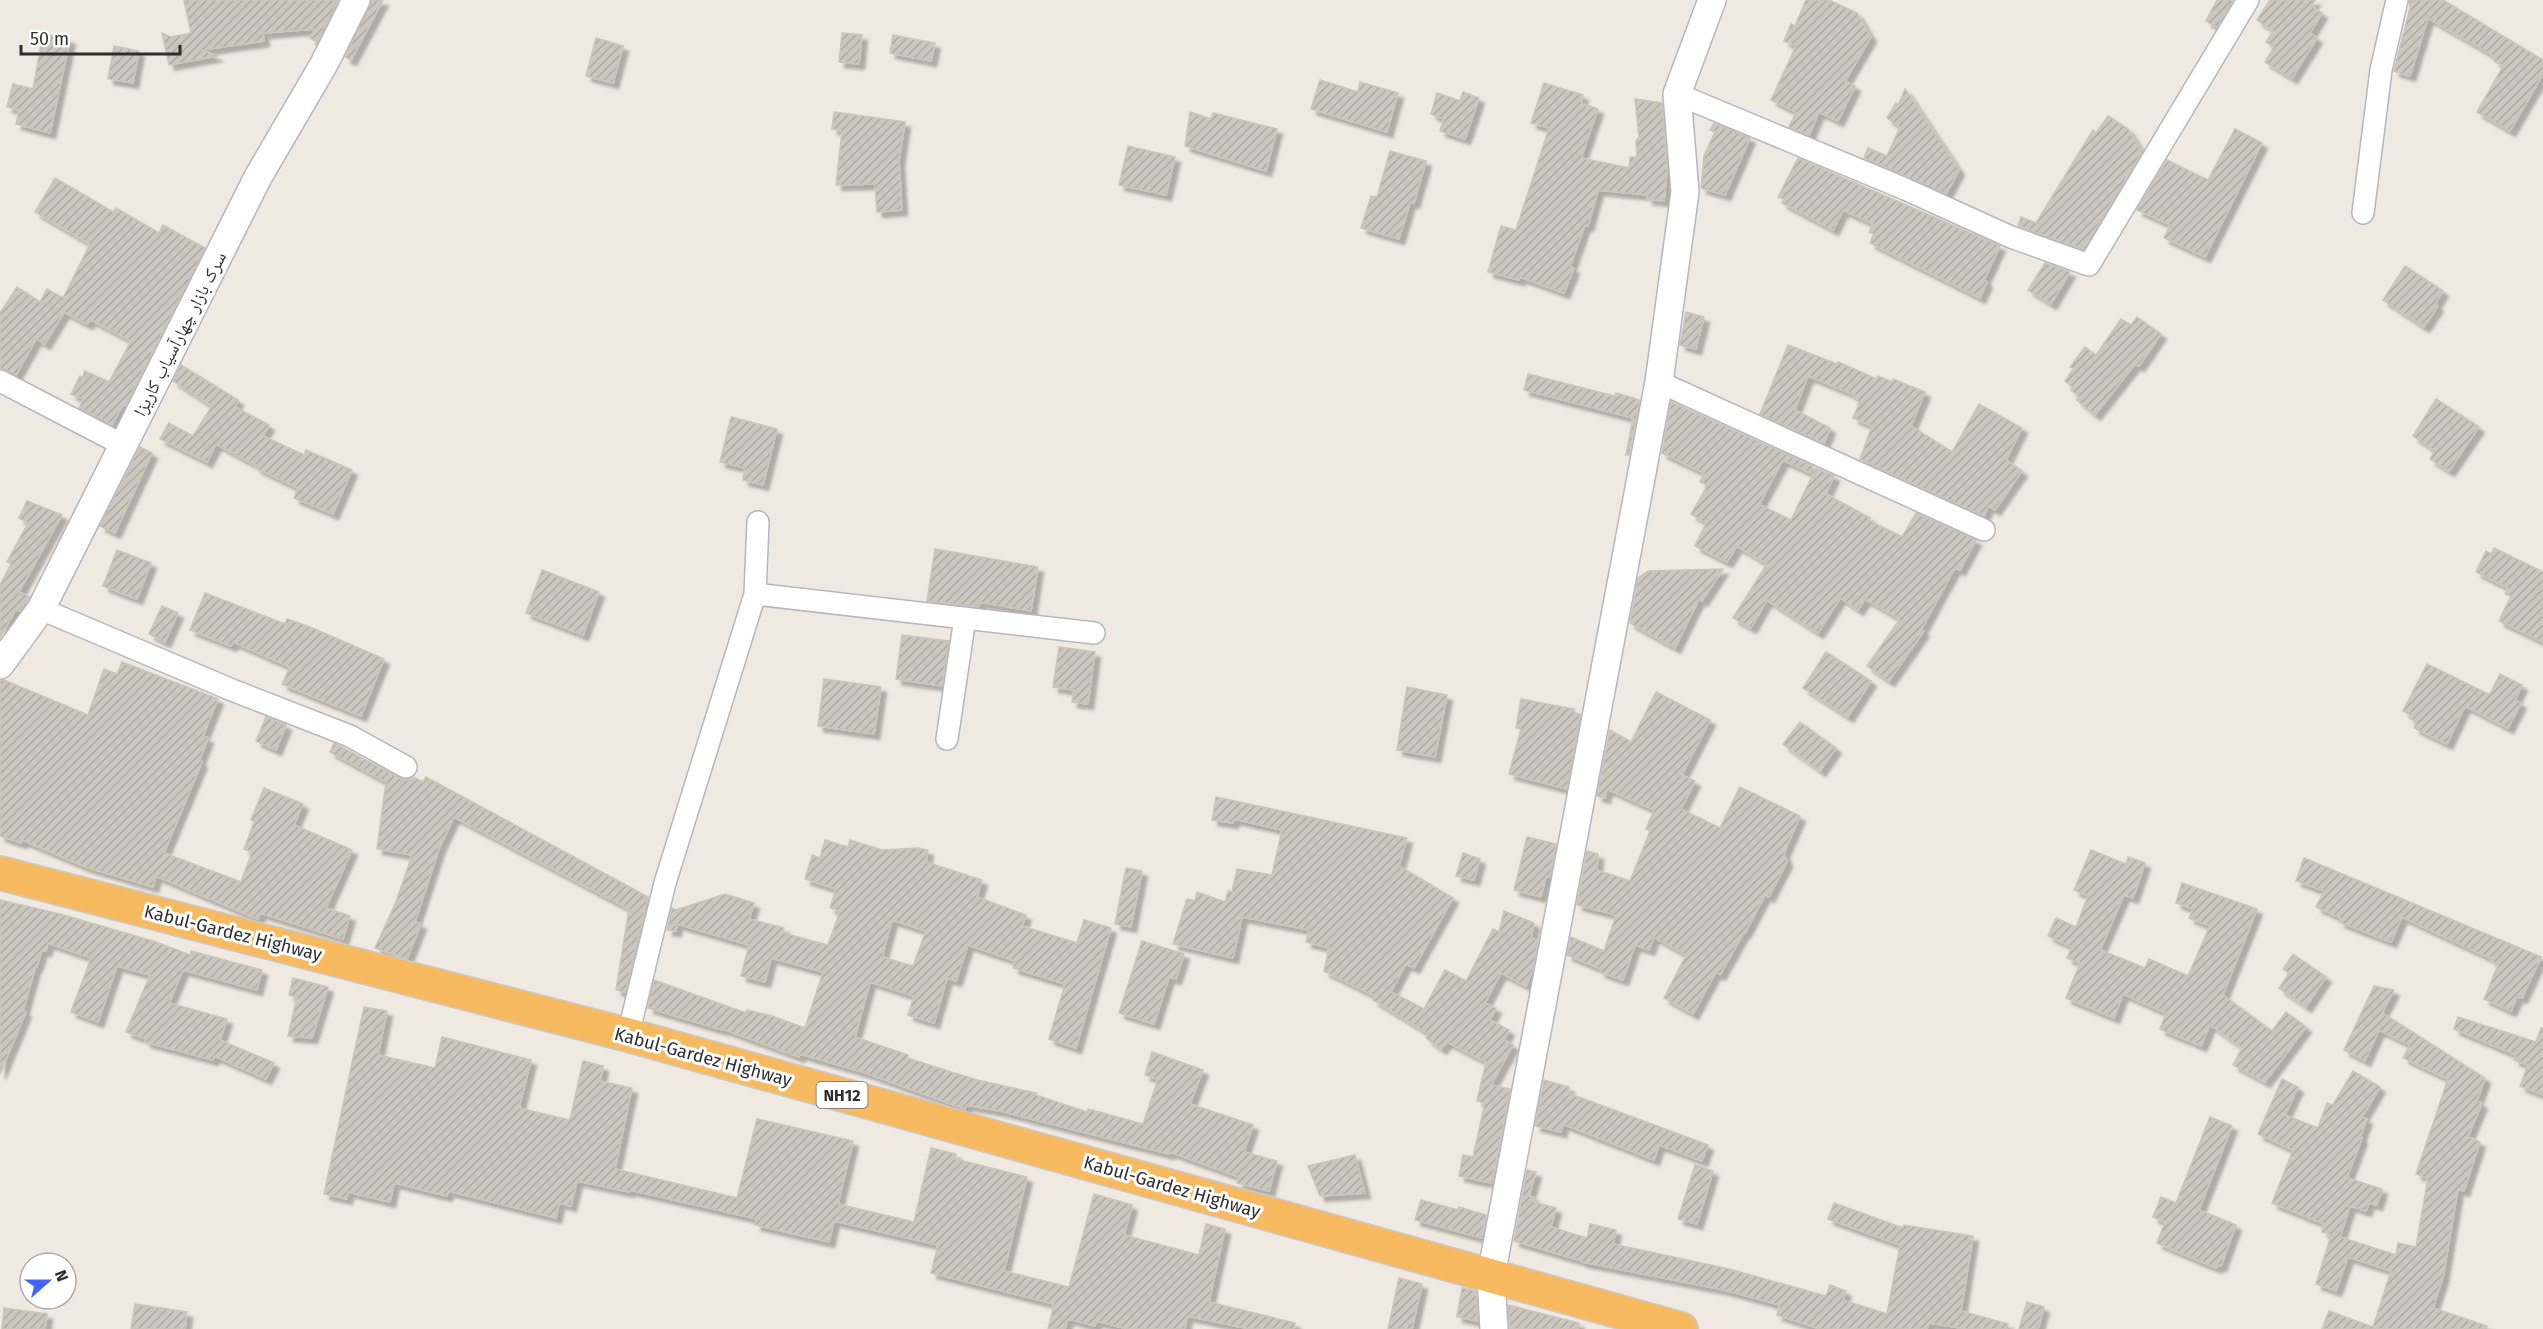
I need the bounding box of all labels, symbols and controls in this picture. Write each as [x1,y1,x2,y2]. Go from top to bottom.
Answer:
scale bar [21,18,180,56]
text: 50 m [30,28,69,50]
street label: سرک بازار چهارآسیاب کاریزا [129,248,231,420]
street label: Kabul-Gardez Highway [142,900,324,966]
street label: Kabul-Gardez Highway [612,1023,794,1091]
road number: NH12 [816,1082,868,1108]
street label: Kabul-Gardez Highway [1081,1151,1263,1223]
north arrow [18,1251,78,1311]
text: N [51,1267,72,1284]

